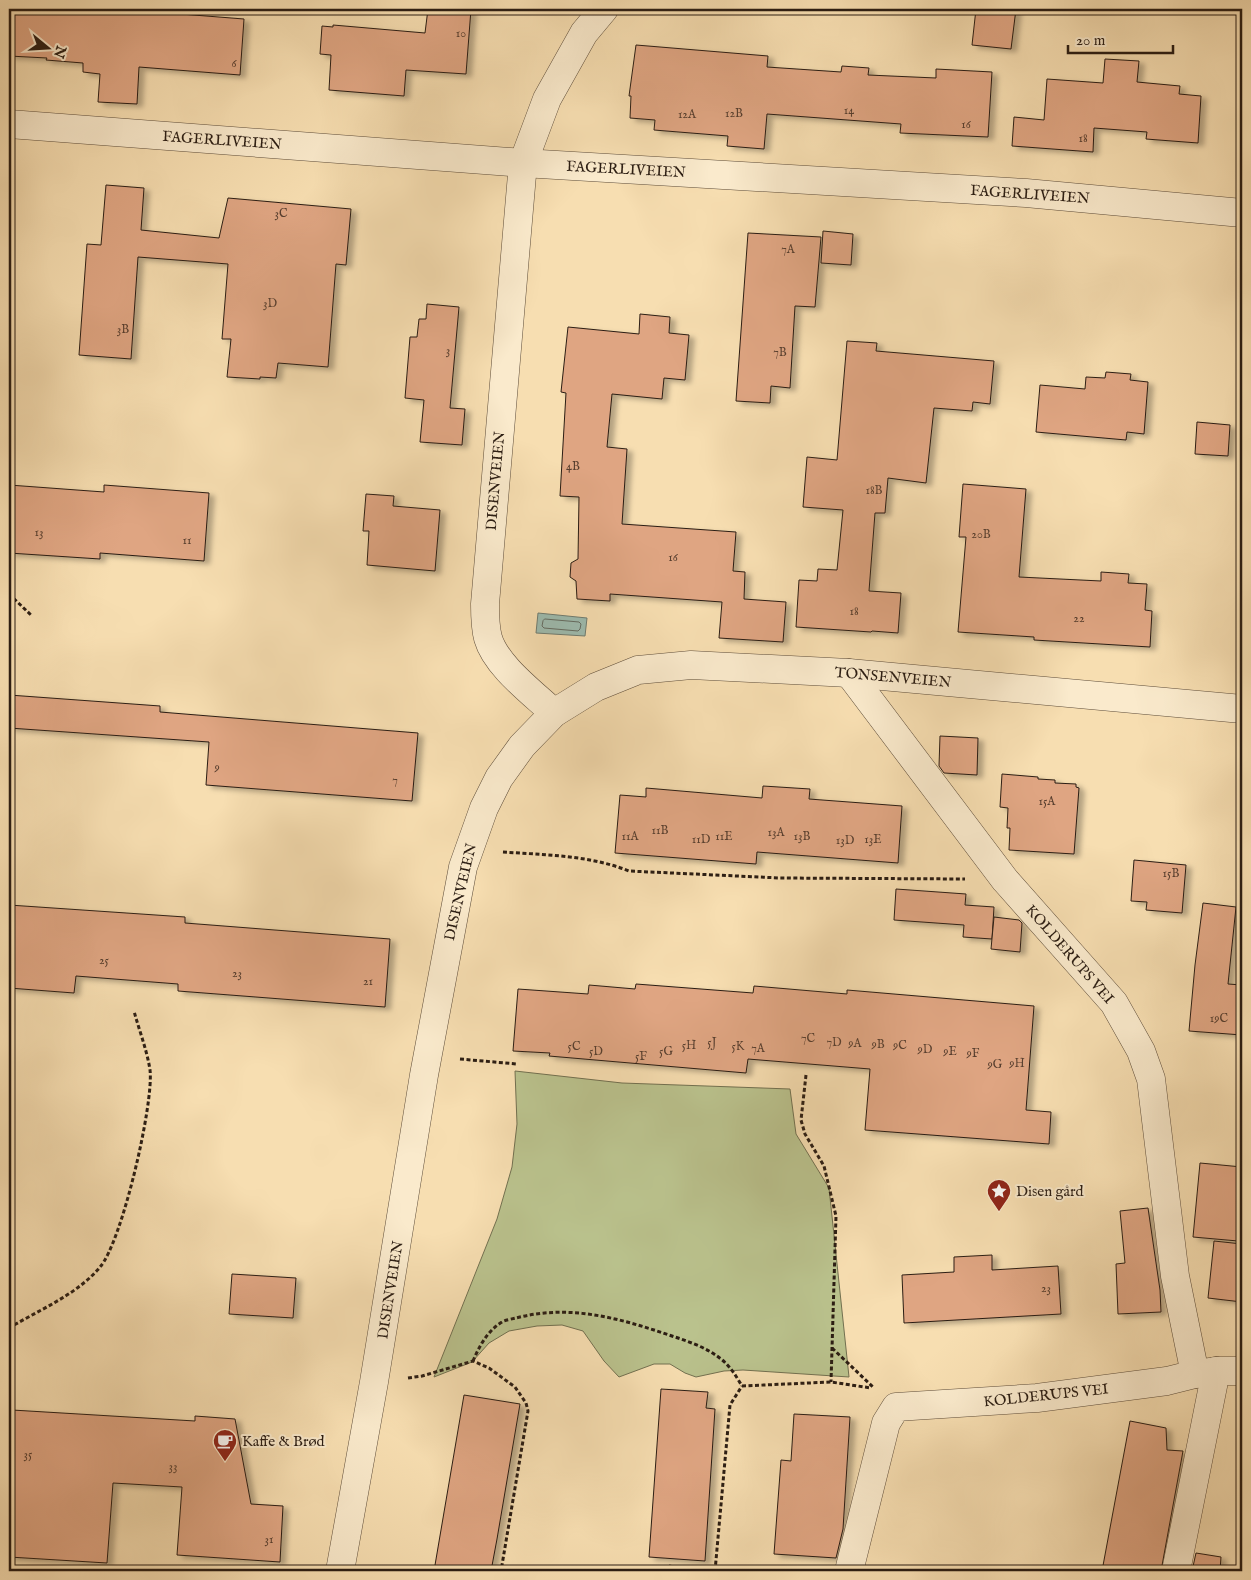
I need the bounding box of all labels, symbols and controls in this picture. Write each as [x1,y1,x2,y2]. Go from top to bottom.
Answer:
north arrow [22,22,72,72]
scale bar [1068,22,1174,54]
house number: 10 [456,26,466,41]
text: 20 m [1076,31,1106,50]
text: N [49,42,70,60]
house number: 6 [231,56,237,71]
house number: 14 [844,103,854,118]
house number: 12B [725,106,743,121]
house number: 12A [678,107,697,122]
house number: 16 [961,117,972,132]
street label: FAGERLIVEIEN [162,127,282,154]
house number: 18 [1078,131,1088,146]
street label: FAGERLIVEIEN [566,157,686,182]
street label: FAGERLIVEIEN [970,181,1090,208]
house number: 3C [274,206,288,221]
house number: 7A [781,242,796,257]
house number: 3D [263,296,277,311]
house number: 3B [117,322,129,337]
house number: 3 [446,343,450,358]
house number: 7B [773,345,787,360]
street label: DISENVEIEN [482,431,509,531]
house number: 4B [566,459,580,474]
house number: 18B [865,483,883,498]
house number: 13 [35,525,43,540]
house number: 20B [971,527,991,542]
house number: 11 [183,533,191,548]
house number: 16 [668,550,679,565]
house number: 18 [849,604,859,619]
house number: 22 [1073,611,1085,626]
street label: TONSENVEIEN [834,663,952,692]
house number: 9 [213,760,220,775]
house number: 7 [392,773,398,788]
house number: 15A [1039,794,1056,809]
house number: 11B [652,823,668,838]
house number: 13A [767,825,785,840]
house number: 11A [621,829,639,844]
house number: 11E [715,829,733,844]
house number: 13B [794,829,811,844]
house number: 11D [692,832,711,847]
house number: 13E [864,832,882,847]
house number: 13D [836,833,855,848]
street label: DISENVEIEN [440,842,481,943]
house number: 15B [1163,866,1179,881]
street label: KOLDERUPS VEI [1021,901,1118,1008]
house number: 25 [99,953,110,968]
house number: 23 [232,966,242,981]
house number: 21 [363,974,373,989]
house number: 19C [1210,1011,1229,1026]
house number: 7C [801,1031,816,1046]
house number: 5J [707,1035,717,1051]
house number: 7D [826,1035,842,1050]
house number: 9A [847,1036,863,1051]
house number: 9B [870,1037,885,1052]
house number: 5H [682,1038,696,1053]
house number: 9C [892,1038,907,1053]
house number: 5C [568,1039,581,1054]
house number: 5K [731,1039,745,1054]
house number: 7A [751,1041,766,1056]
house number: 9D [917,1042,933,1057]
house number: 5D [589,1044,603,1059]
house number: 5G [659,1044,673,1059]
house number: 9E [942,1044,957,1059]
house number: 9F [966,1046,980,1061]
house number: 5F [635,1049,647,1064]
house number: 9H [1008,1056,1025,1071]
house number: 9G [987,1057,1003,1072]
place icon: Disen gård [986,1178,1012,1212]
place label: Disen gård [1016,1182,1085,1201]
street label: DISENVEIEN [373,1239,408,1341]
house number: 23 [1041,1281,1051,1296]
street label: KOLDERUPS VEI [983,1379,1110,1412]
cafe icon: Kaffe & Brød [212,1428,238,1462]
place label: Kaffe & Brød [242,1432,325,1451]
house number: 35 [24,1447,33,1462]
house number: 33 [169,1459,177,1474]
house number: 31 [265,1532,273,1547]

